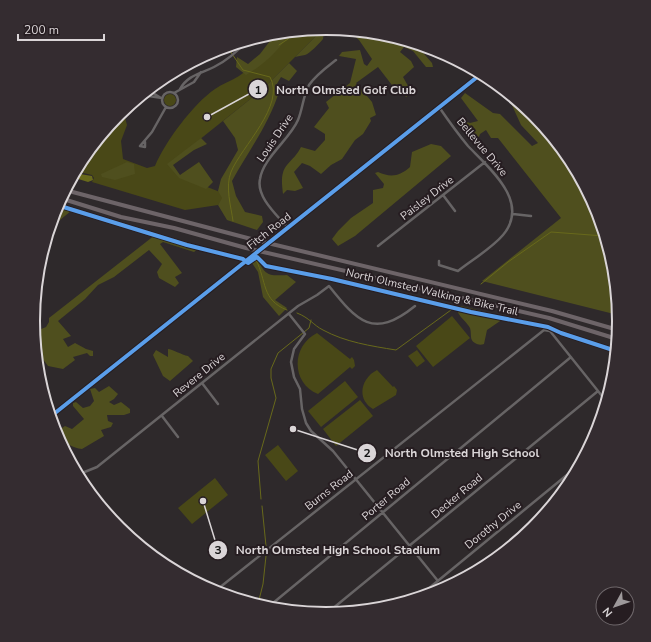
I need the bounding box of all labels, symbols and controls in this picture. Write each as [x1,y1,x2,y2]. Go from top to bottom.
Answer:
scale bar [18,16,104,42]
text: 200 m [24,22,59,38]
callout: North Olmsted Golf Club [248,77,424,101]
text: 1 [254,82,262,98]
text: North Olmsted Golf Club [276,82,416,98]
street label: Louis Drive [253,111,297,165]
street label: Bellevue Drive [453,115,511,180]
street label: Paisley Drive [397,172,457,224]
street label: Fitch Road [244,209,294,253]
street label: North Olmsted Walking & Bike Trail [344,265,520,319]
street label: Revere Drive [170,349,228,401]
callout: North Olmsted High School [357,441,547,465]
text: 2 [363,445,371,461]
text: North Olmsted High School [385,445,539,461]
street label: Burns Road [302,466,356,514]
street label: Decker Road [428,470,486,522]
street label: Porter Road [359,474,413,524]
street label: Dorothy Drive [462,497,525,552]
callout: North Olmsted High School Stadium [208,538,448,562]
text: 3 [214,542,222,558]
text: North Olmsted High School Stadium [236,542,440,558]
north arrow [595,586,635,626]
text: N [599,604,616,620]

